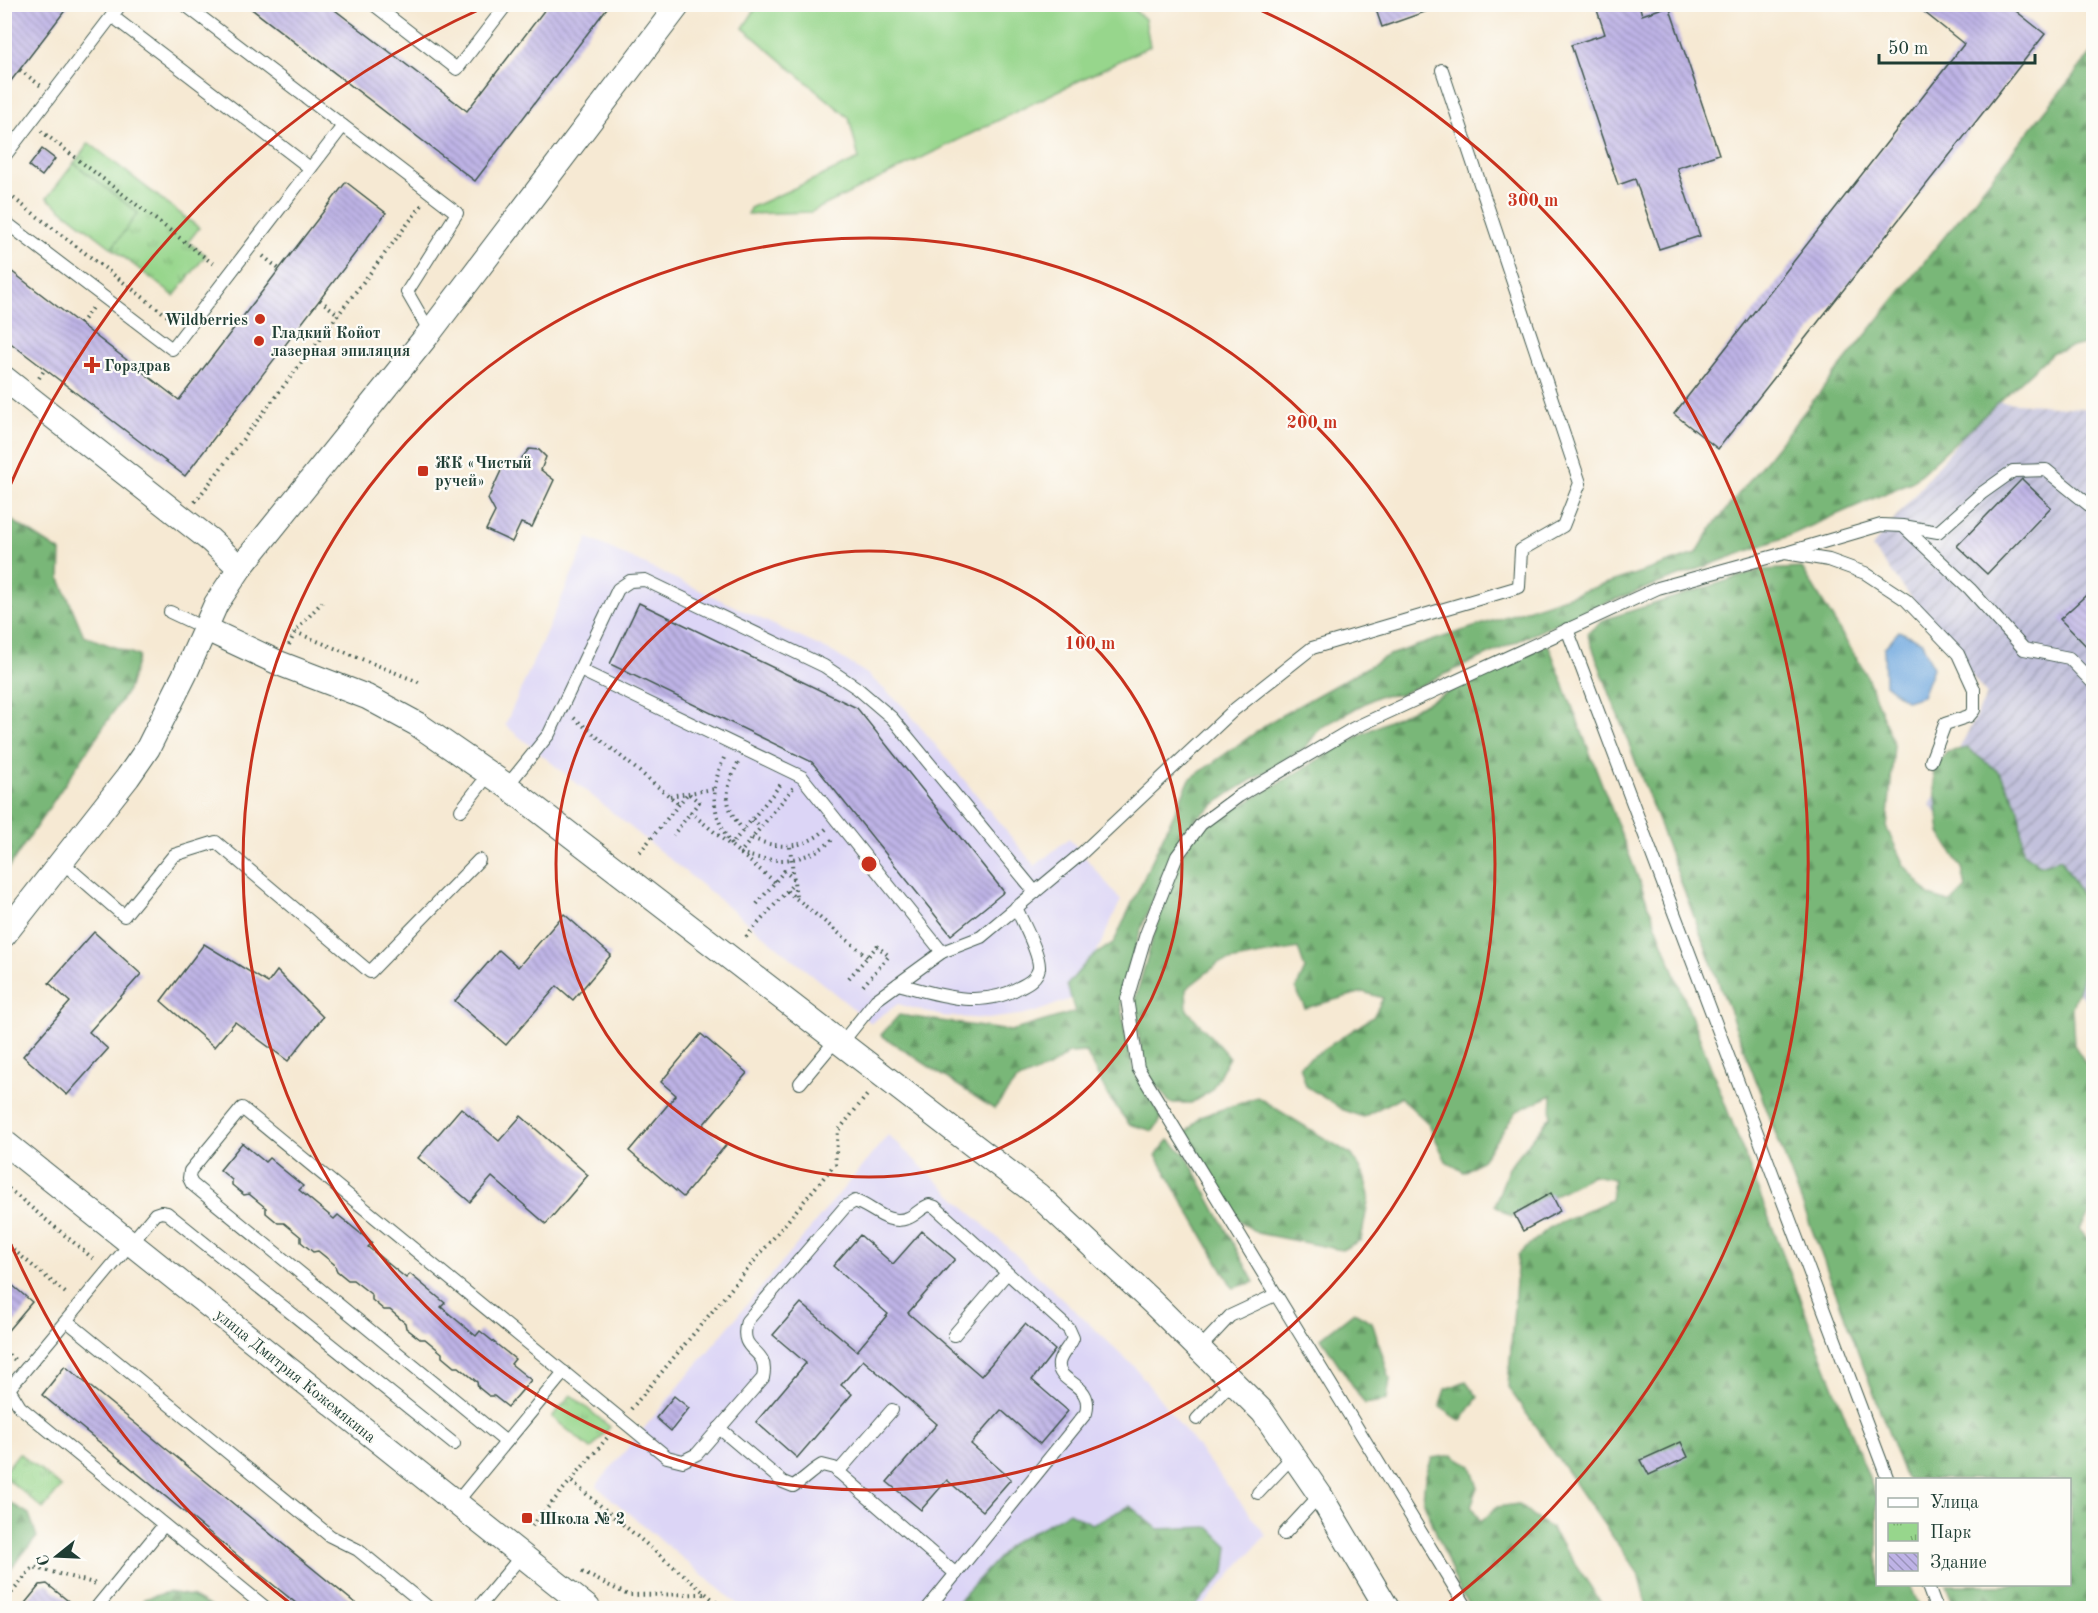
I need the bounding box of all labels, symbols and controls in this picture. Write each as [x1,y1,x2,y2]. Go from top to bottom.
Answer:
scale bar [1879,27,2035,65]
text: 50 m [1888,40,1928,58]
text: 300 m [1508,192,1558,210]
marker: Wildberries [253,312,267,326]
place label: Wildberries [164,313,248,329]
place label: Гладкий Койот лазерная эпиляция [271,326,410,360]
marker: Гладкий Койот лазерная эпиляция [252,334,266,348]
marker: Горздрав [85,358,99,372]
place label: Горздрав [104,359,171,375]
text: 200 m [1287,414,1337,432]
place label: ЖК «Чистый ручей» [435,456,532,490]
marker: ЖК «Чистый ручей» [416,464,430,478]
text: 100 m [1065,635,1115,653]
centre of rings [859,854,879,874]
street label: улица Дмитрия Кожемякина [211,1307,378,1446]
legend [1876,1478,2071,1586]
text: Улица [1930,1494,1979,1512]
marker: Школа № 2 [520,1511,534,1525]
place label: Школа № 2 [539,1512,625,1528]
text: Парк [1930,1524,1971,1542]
north arrow [27,1526,87,1586]
text: С [35,1553,54,1568]
text: Здание [1930,1554,1987,1572]

